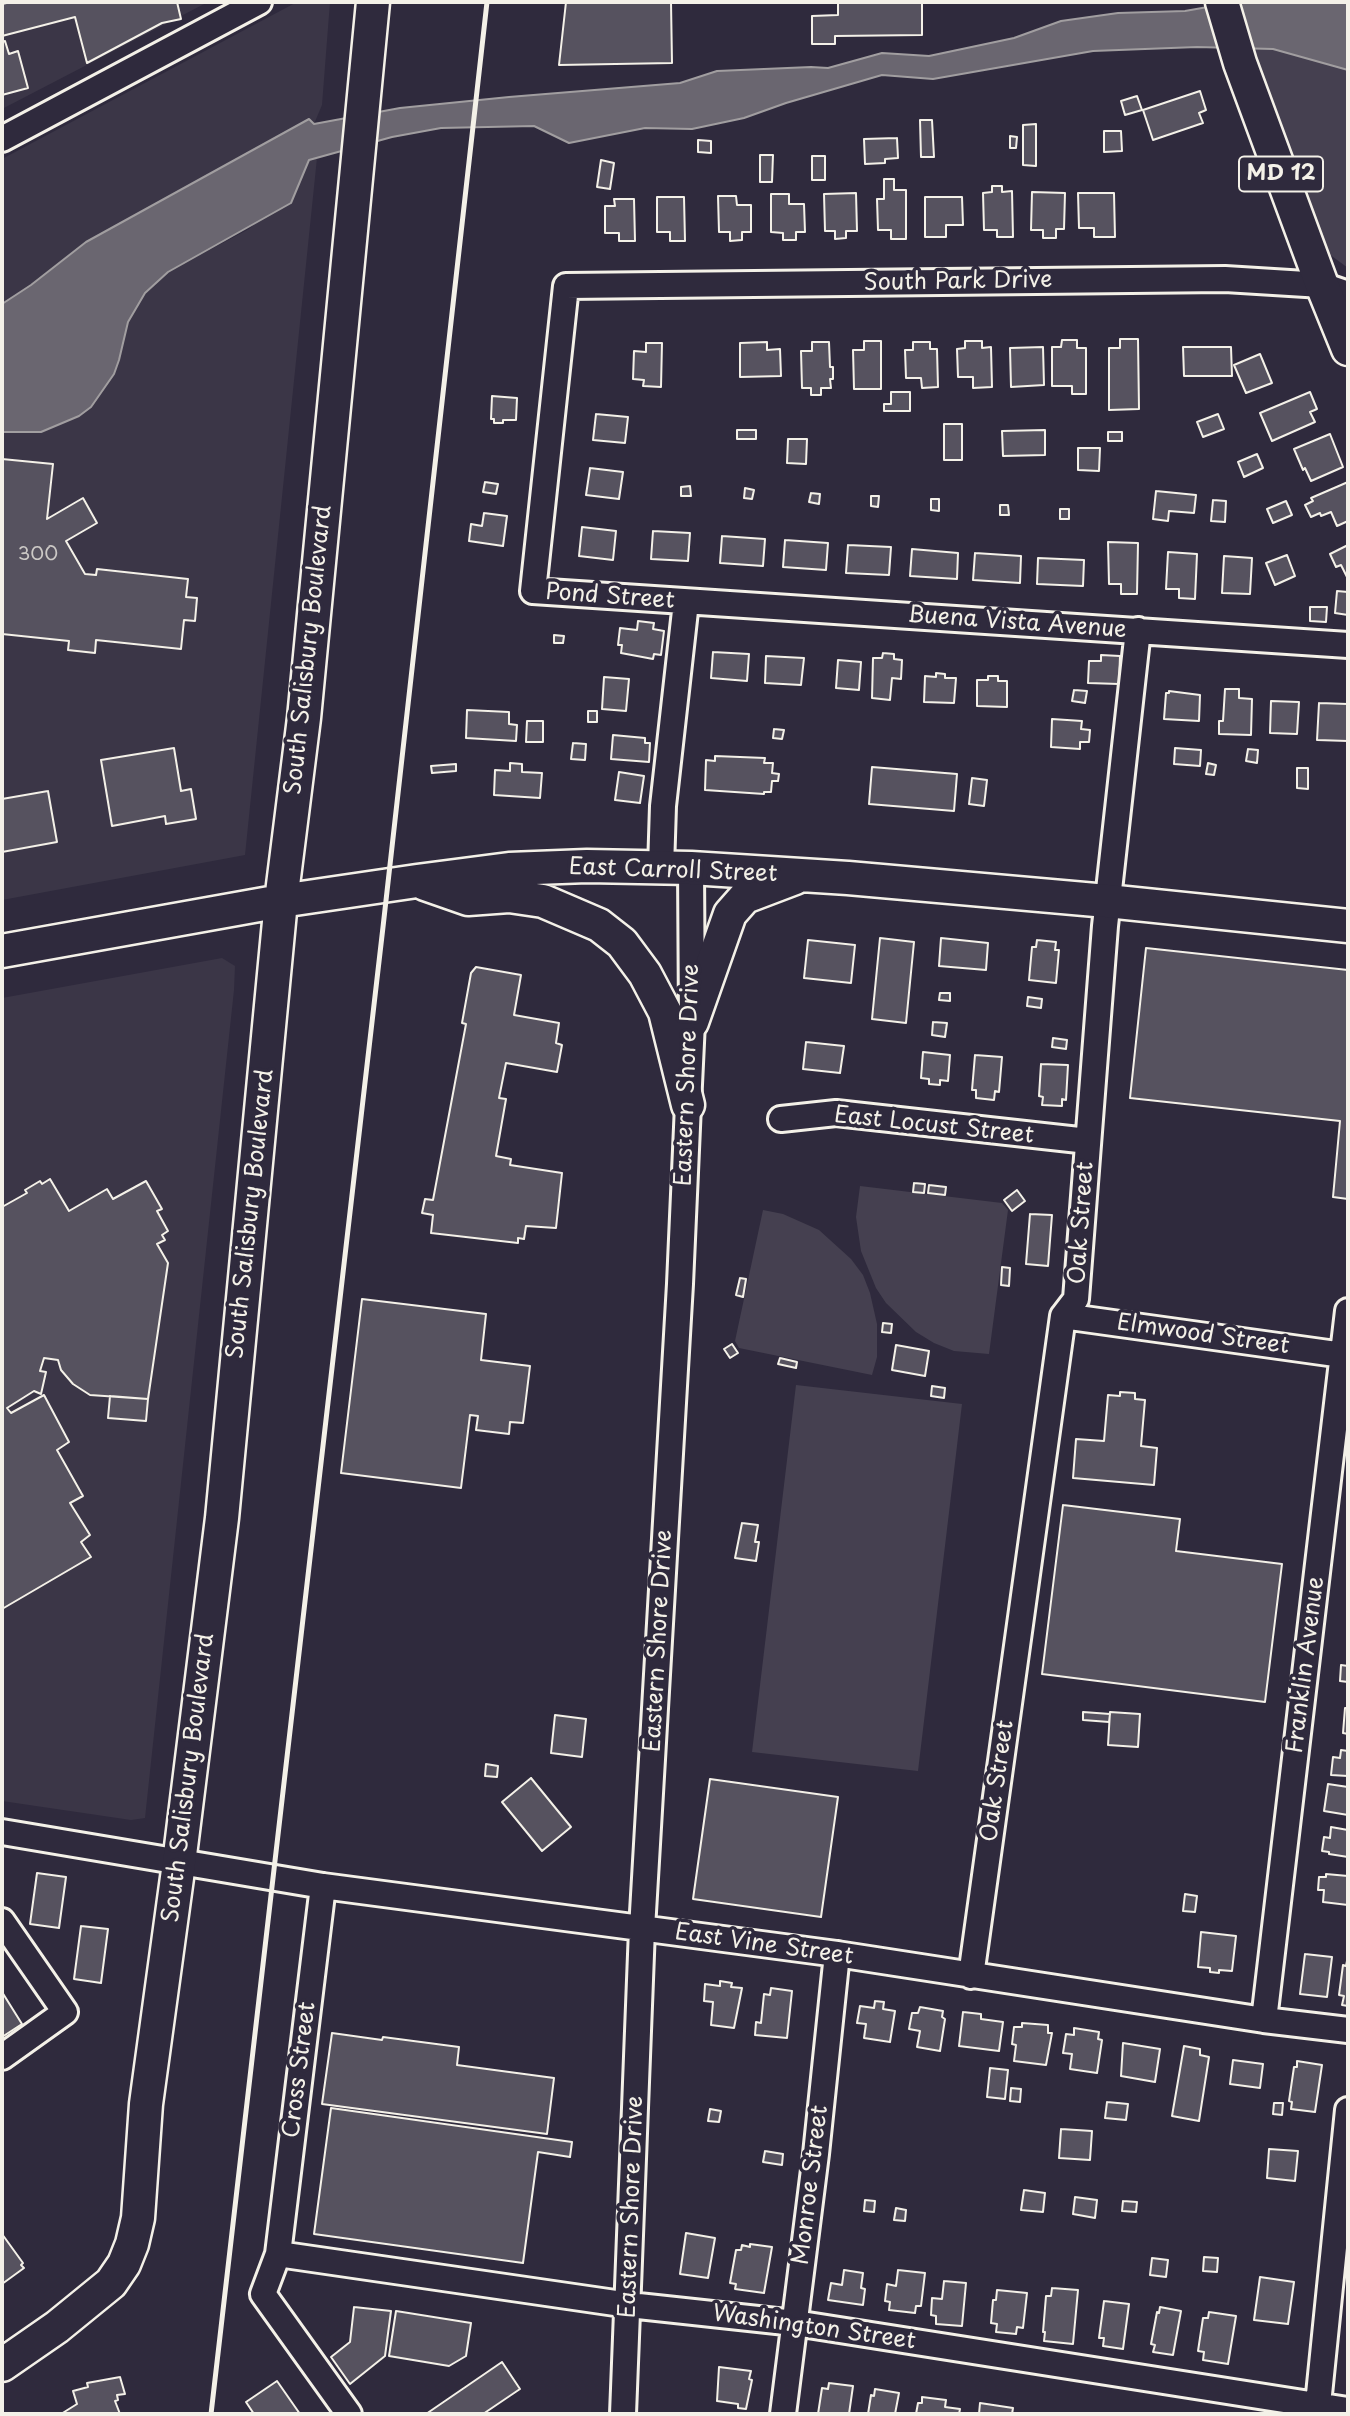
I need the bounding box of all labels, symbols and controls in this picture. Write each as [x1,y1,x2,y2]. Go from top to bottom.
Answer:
road number: MD 12 [1239,156,1323,192]
street label: South Park Drive [863,267,1053,297]
street label: South Salisbury Boulevard [280,504,338,796]
house number: 300 [18,544,58,566]
street label: Pond Street [545,579,675,615]
street label: Buena Vista Avenue [906,602,1128,644]
street label: East Carroll Street [568,854,778,888]
street label: Eastern Shore Drive [670,963,706,1187]
street label: South Salisbury Boulevard [222,1068,280,1360]
street label: East Locust Street [833,1102,1035,1150]
street label: Oak Street [1064,1161,1100,1285]
street label: Elmwood Street [1115,1309,1291,1361]
street label: Eastern Shore Drive [639,1529,679,1753]
street label: Franklin Avenue [1281,1575,1331,1755]
street label: South Salisbury Boulevard [158,1632,220,1924]
street label: Oak Street [976,1718,1020,1844]
street label: East Vine Street [673,1919,855,1971]
street label: Cross Street [278,2000,322,2140]
street label: Eastern Shore Drive [614,2095,650,2319]
street label: Monroe Street [788,2104,834,2266]
street label: Washington Street [711,2300,917,2356]

